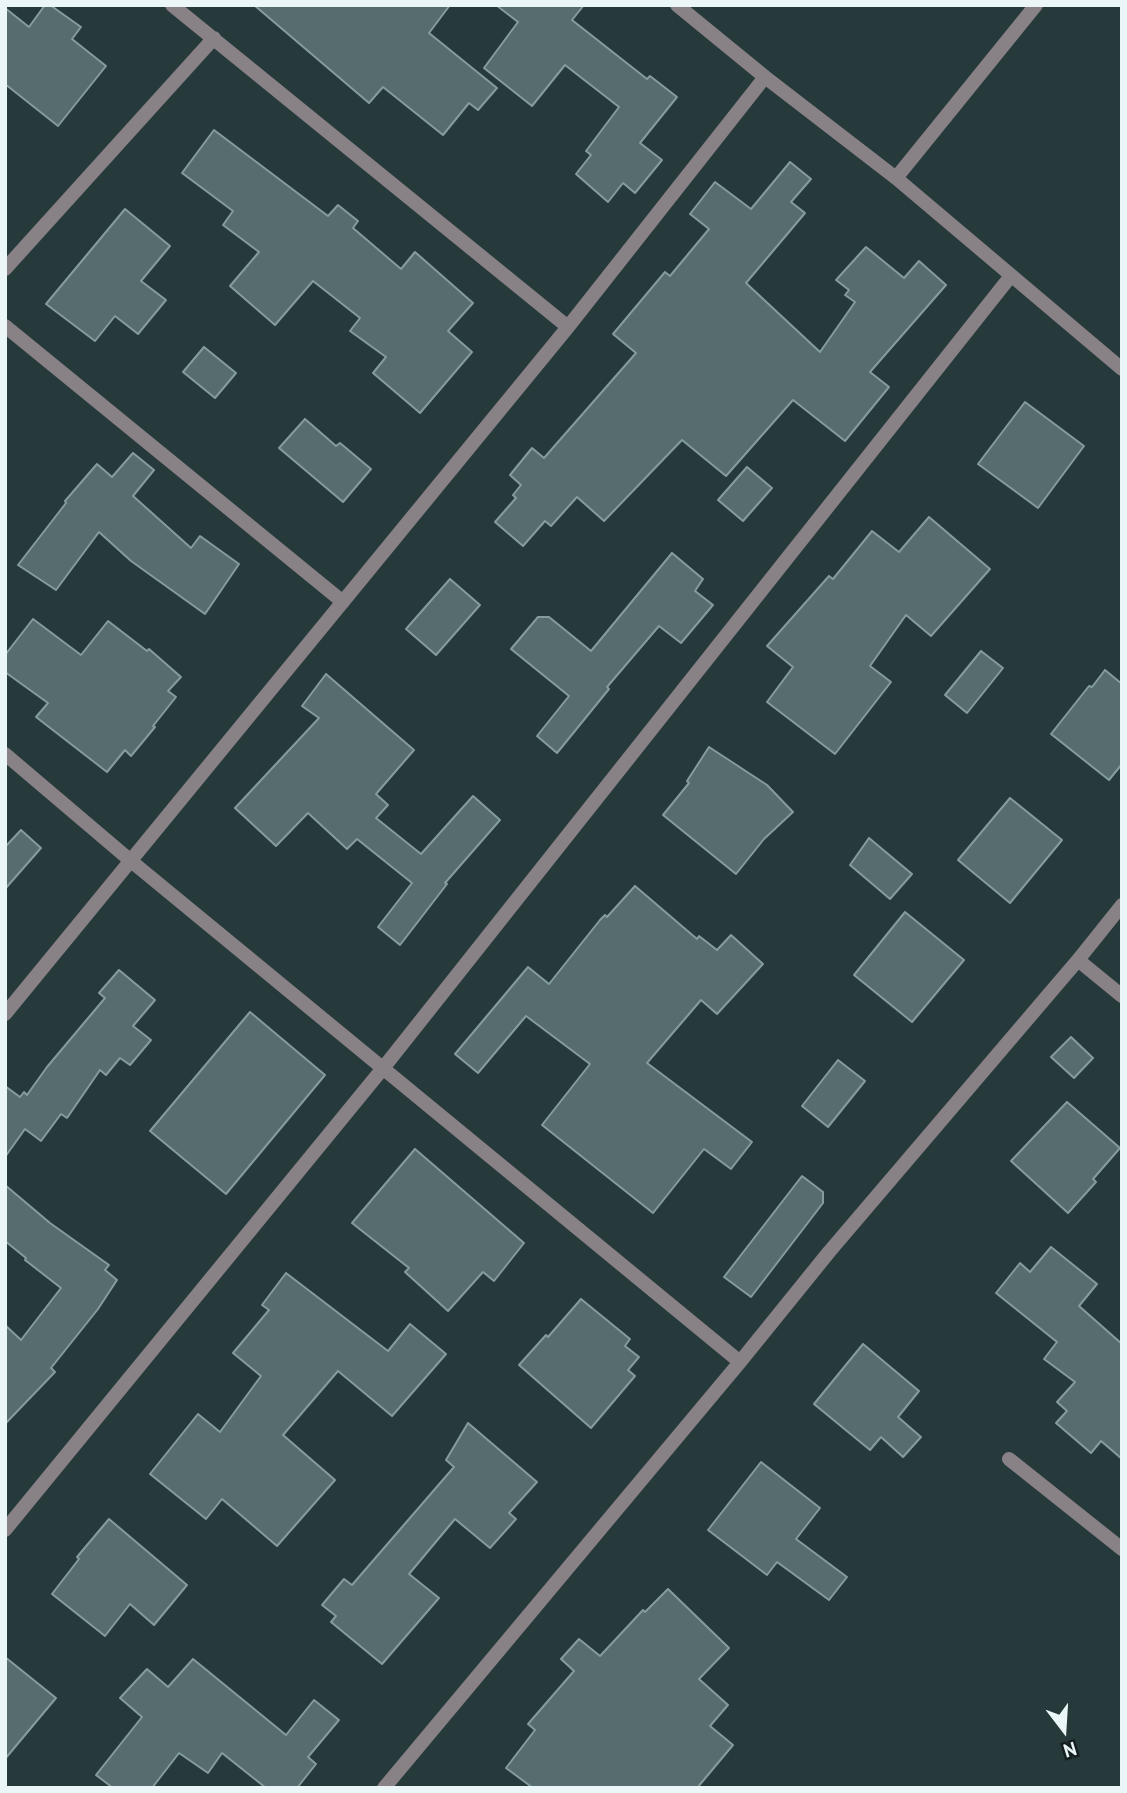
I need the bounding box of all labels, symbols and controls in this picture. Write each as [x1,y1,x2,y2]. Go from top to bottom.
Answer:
north arrow [1029,1695,1099,1765]
text: N [1061,1737,1080,1763]

